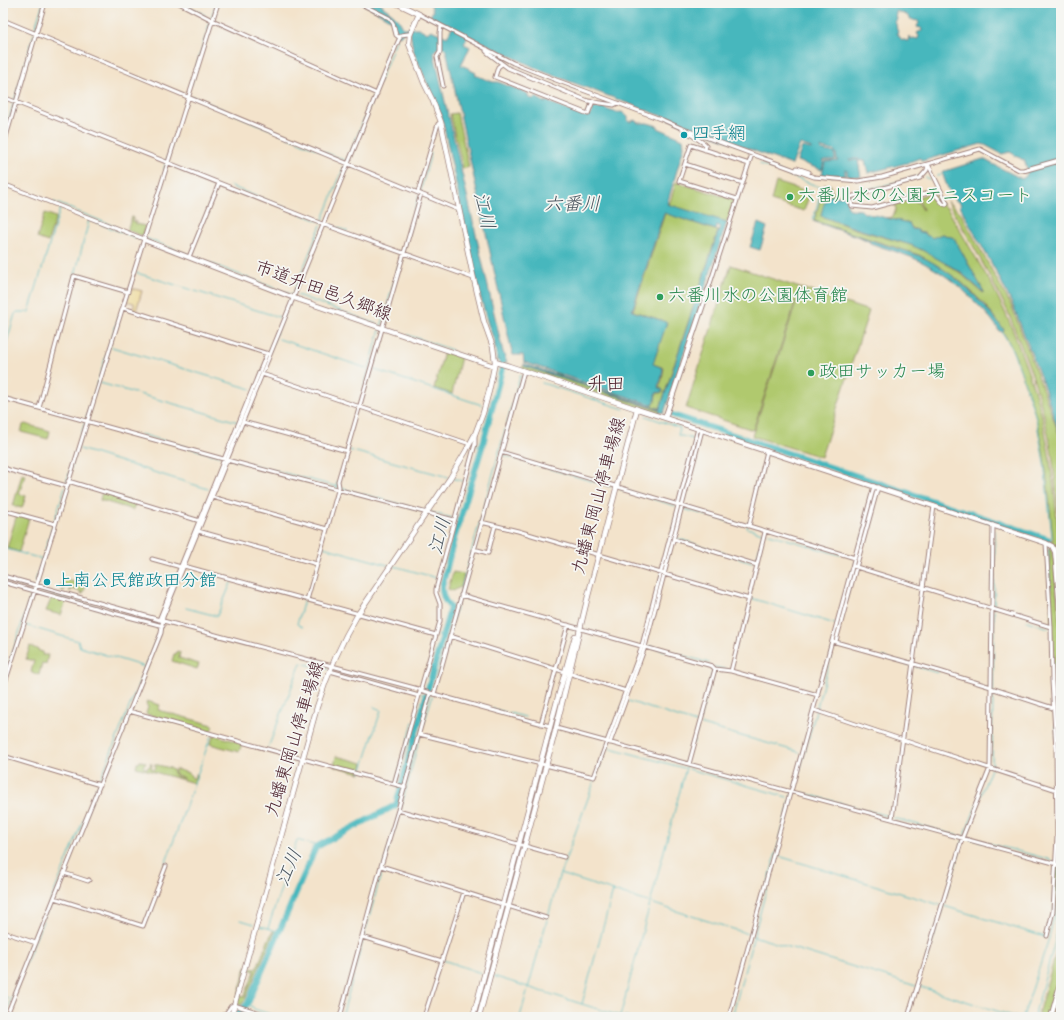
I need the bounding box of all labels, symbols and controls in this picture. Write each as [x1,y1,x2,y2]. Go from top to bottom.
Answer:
place label: 四手網 [692,122,746,148]
marker: 四手網 [679,130,689,140]
place label: 六番川水の公園テニスコート [798,184,1032,210]
water label: 江川 [466,189,500,233]
water label: 六番川 [543,192,601,219]
marker: 六番川水の公園テニスコート [785,192,795,202]
street label: 市道升田邑久郷線 [251,255,395,329]
place label: 六番川水の公園体育館 [668,284,848,310]
marker: 六番川水の公園体育館 [655,292,665,302]
place label: 政田サッカー場 [819,360,945,386]
marker: 政田サッカー場 [806,368,816,378]
district label: 升田 [587,372,625,399]
street label: 九蟠東岡山停車場線 [566,414,634,578]
water label: 江川 [423,514,459,558]
place label: 上南公民館政田分館 [55,569,217,595]
marker: 上南公民館政田分館 [42,577,52,587]
street label: 九蟠東岡山停車場線 [260,658,332,820]
water label: 江川 [270,845,310,891]

